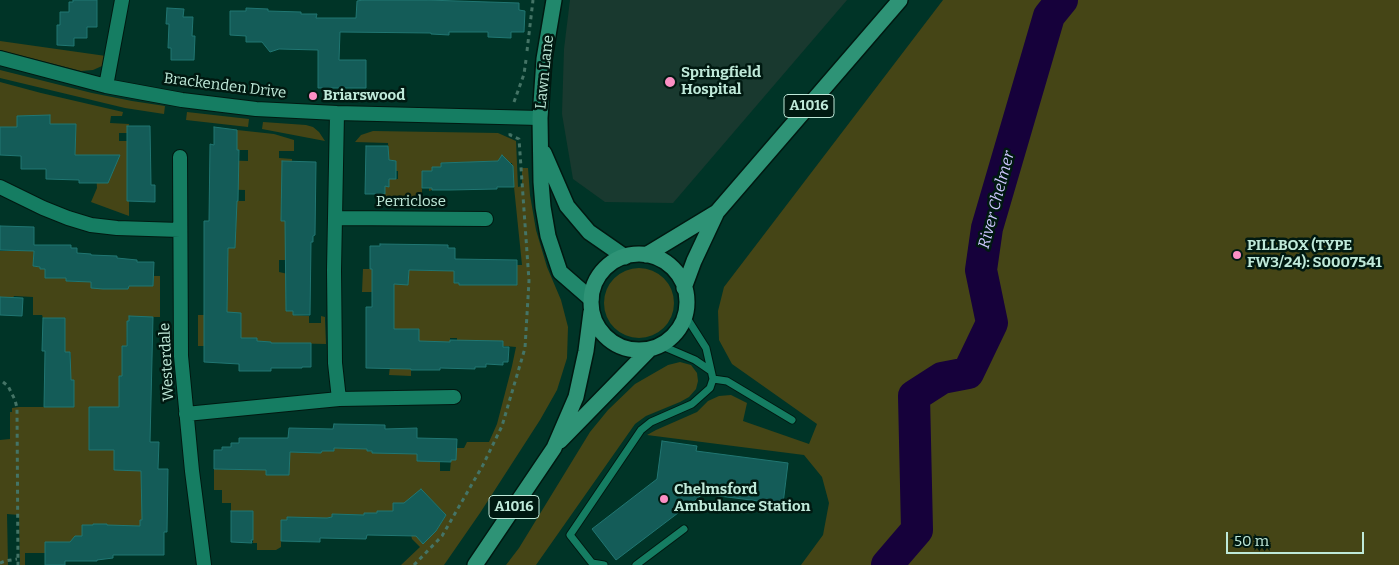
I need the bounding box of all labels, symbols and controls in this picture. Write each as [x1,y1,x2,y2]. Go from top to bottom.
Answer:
street label: Lawn Lane [532,34,558,110]
place label: Springfield Hospital [681,64,761,99]
street label: Brackenden Drive [163,70,287,102]
marker: Springfield Hospital [663,75,677,89]
place label: Briarswood [323,87,405,105]
marker: Briarswood [307,90,319,102]
road number: A1016 [784,94,834,118]
water label: River Chelmer [975,149,1019,251]
street label: Perriclose [376,193,446,211]
place label: PILLBOX (TYPE FW3/24): S0007541 [1247,237,1382,272]
marker: PILLBOX (TYPE FW3/24): S0007541 [1231,249,1243,261]
street label: Westerdale [156,322,178,402]
place label: Chelmsford Ambulance Station [674,481,810,516]
marker: Chelmsford Ambulance Station [658,493,670,505]
road number: A1016 [489,496,539,518]
scale bar [1229,522,1366,554]
text: 50 m [1234,532,1269,550]

